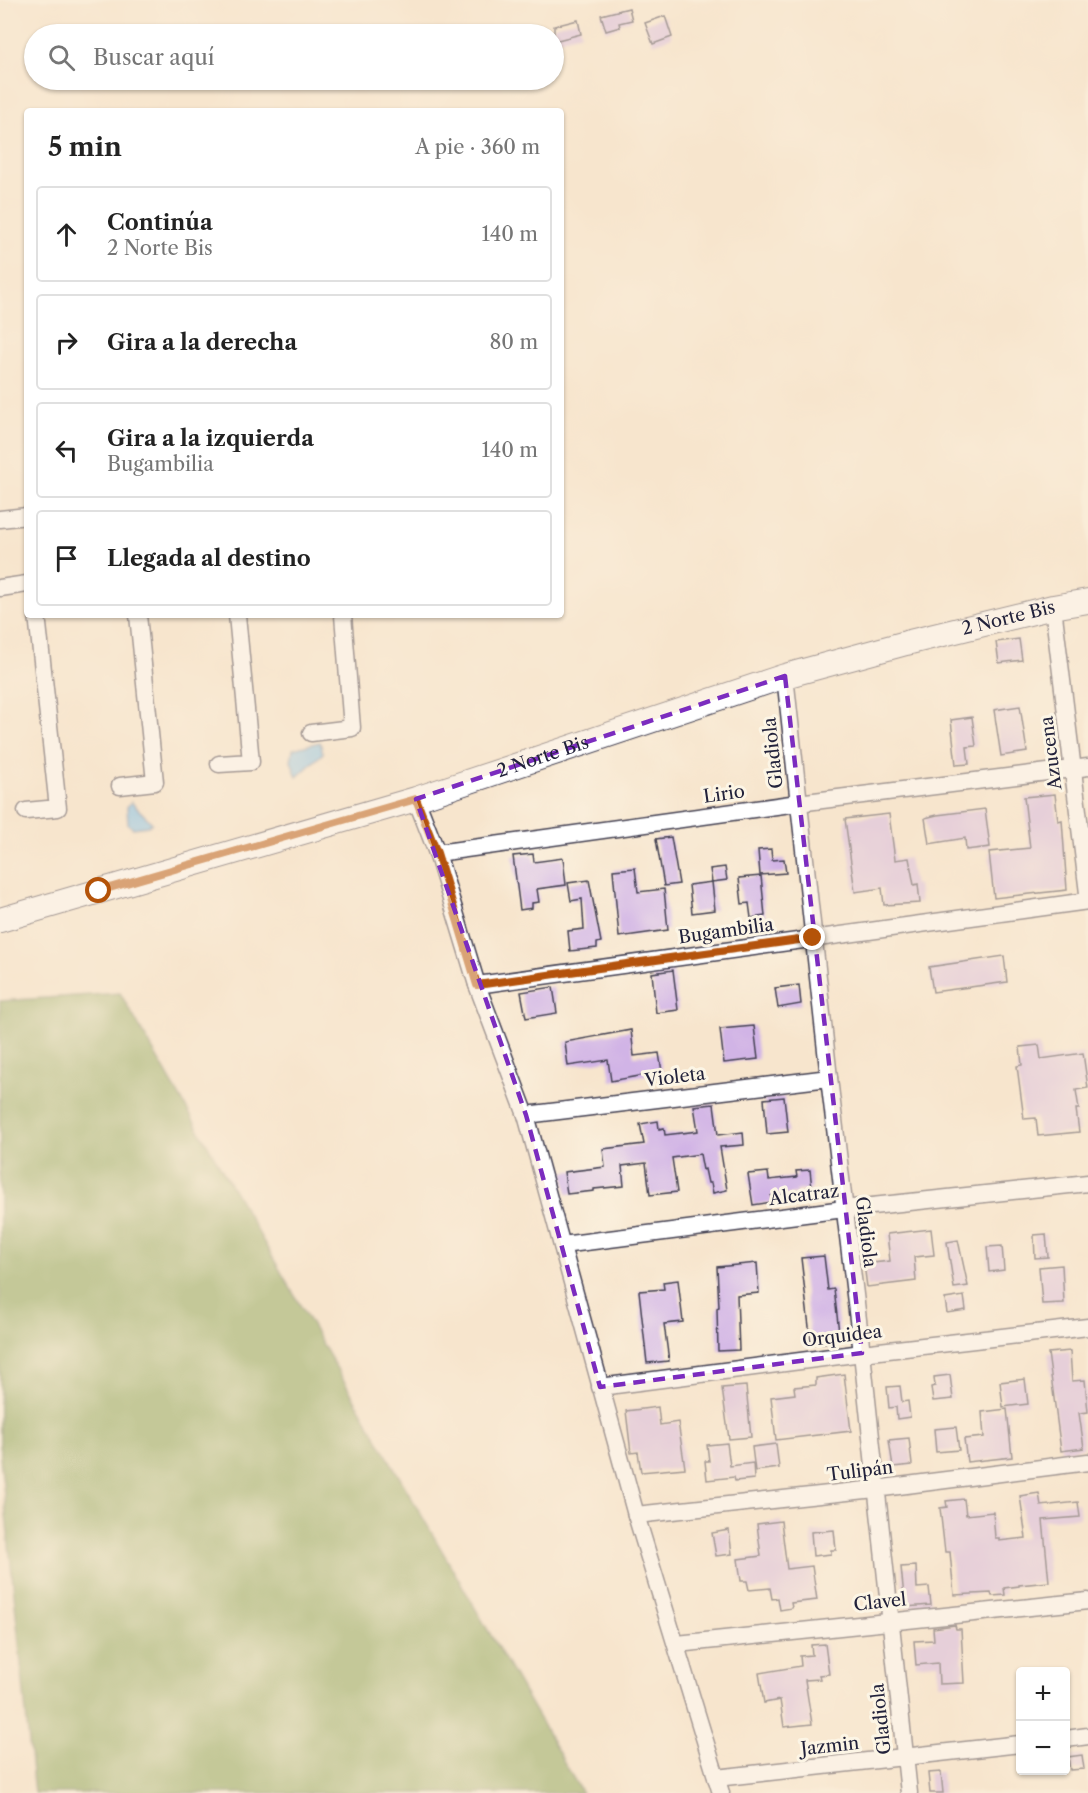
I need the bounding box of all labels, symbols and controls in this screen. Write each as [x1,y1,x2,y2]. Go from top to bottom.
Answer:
search box [24,24,564,90]
icon: search [45,41,78,74]
text: Buscar aquí [93,44,215,71]
text: 5 min [48,131,122,163]
text: A pie · 360 m [415,135,540,159]
text: Continúa [107,209,213,236]
icon: ahead [50,218,83,251]
text: 140 m [481,222,538,246]
text: 2 Norte Bis [107,236,213,260]
icon: right [50,326,83,359]
text: Gira a la derecha [107,329,297,356]
text: 80 m [490,330,538,354]
text: Gira a la izquierda [107,425,314,452]
icon: left [50,434,83,467]
text: 140 m [481,438,538,462]
text: Bugambilia [107,452,214,476]
icon: arrive [50,542,83,575]
text: Llegada al destino [107,545,311,572]
street label: 2 Norte Bis [959,596,1057,640]
street label: Azucena [1036,714,1067,792]
street label: Gladiola [758,716,788,790]
street label: 2 Norte Bis [494,731,592,782]
street label: Lirio [702,780,746,808]
route start [85,877,111,903]
street label: Bugambilia [677,913,776,949]
route end [799,924,825,950]
street label: Violeta [643,1062,707,1092]
street label: Alcatraz [767,1180,840,1210]
street label: Gladiola [851,1195,881,1269]
street label: Orquidea [801,1320,884,1352]
street label: Tulipán [826,1456,894,1486]
street label: Clavel [853,1588,907,1616]
map controls [1016,1667,1070,1775]
button: + [1016,1667,1070,1721]
street label: Gladiola [866,1682,896,1756]
button: − [1016,1721,1070,1775]
street label: Jazmin [797,1732,860,1760]

